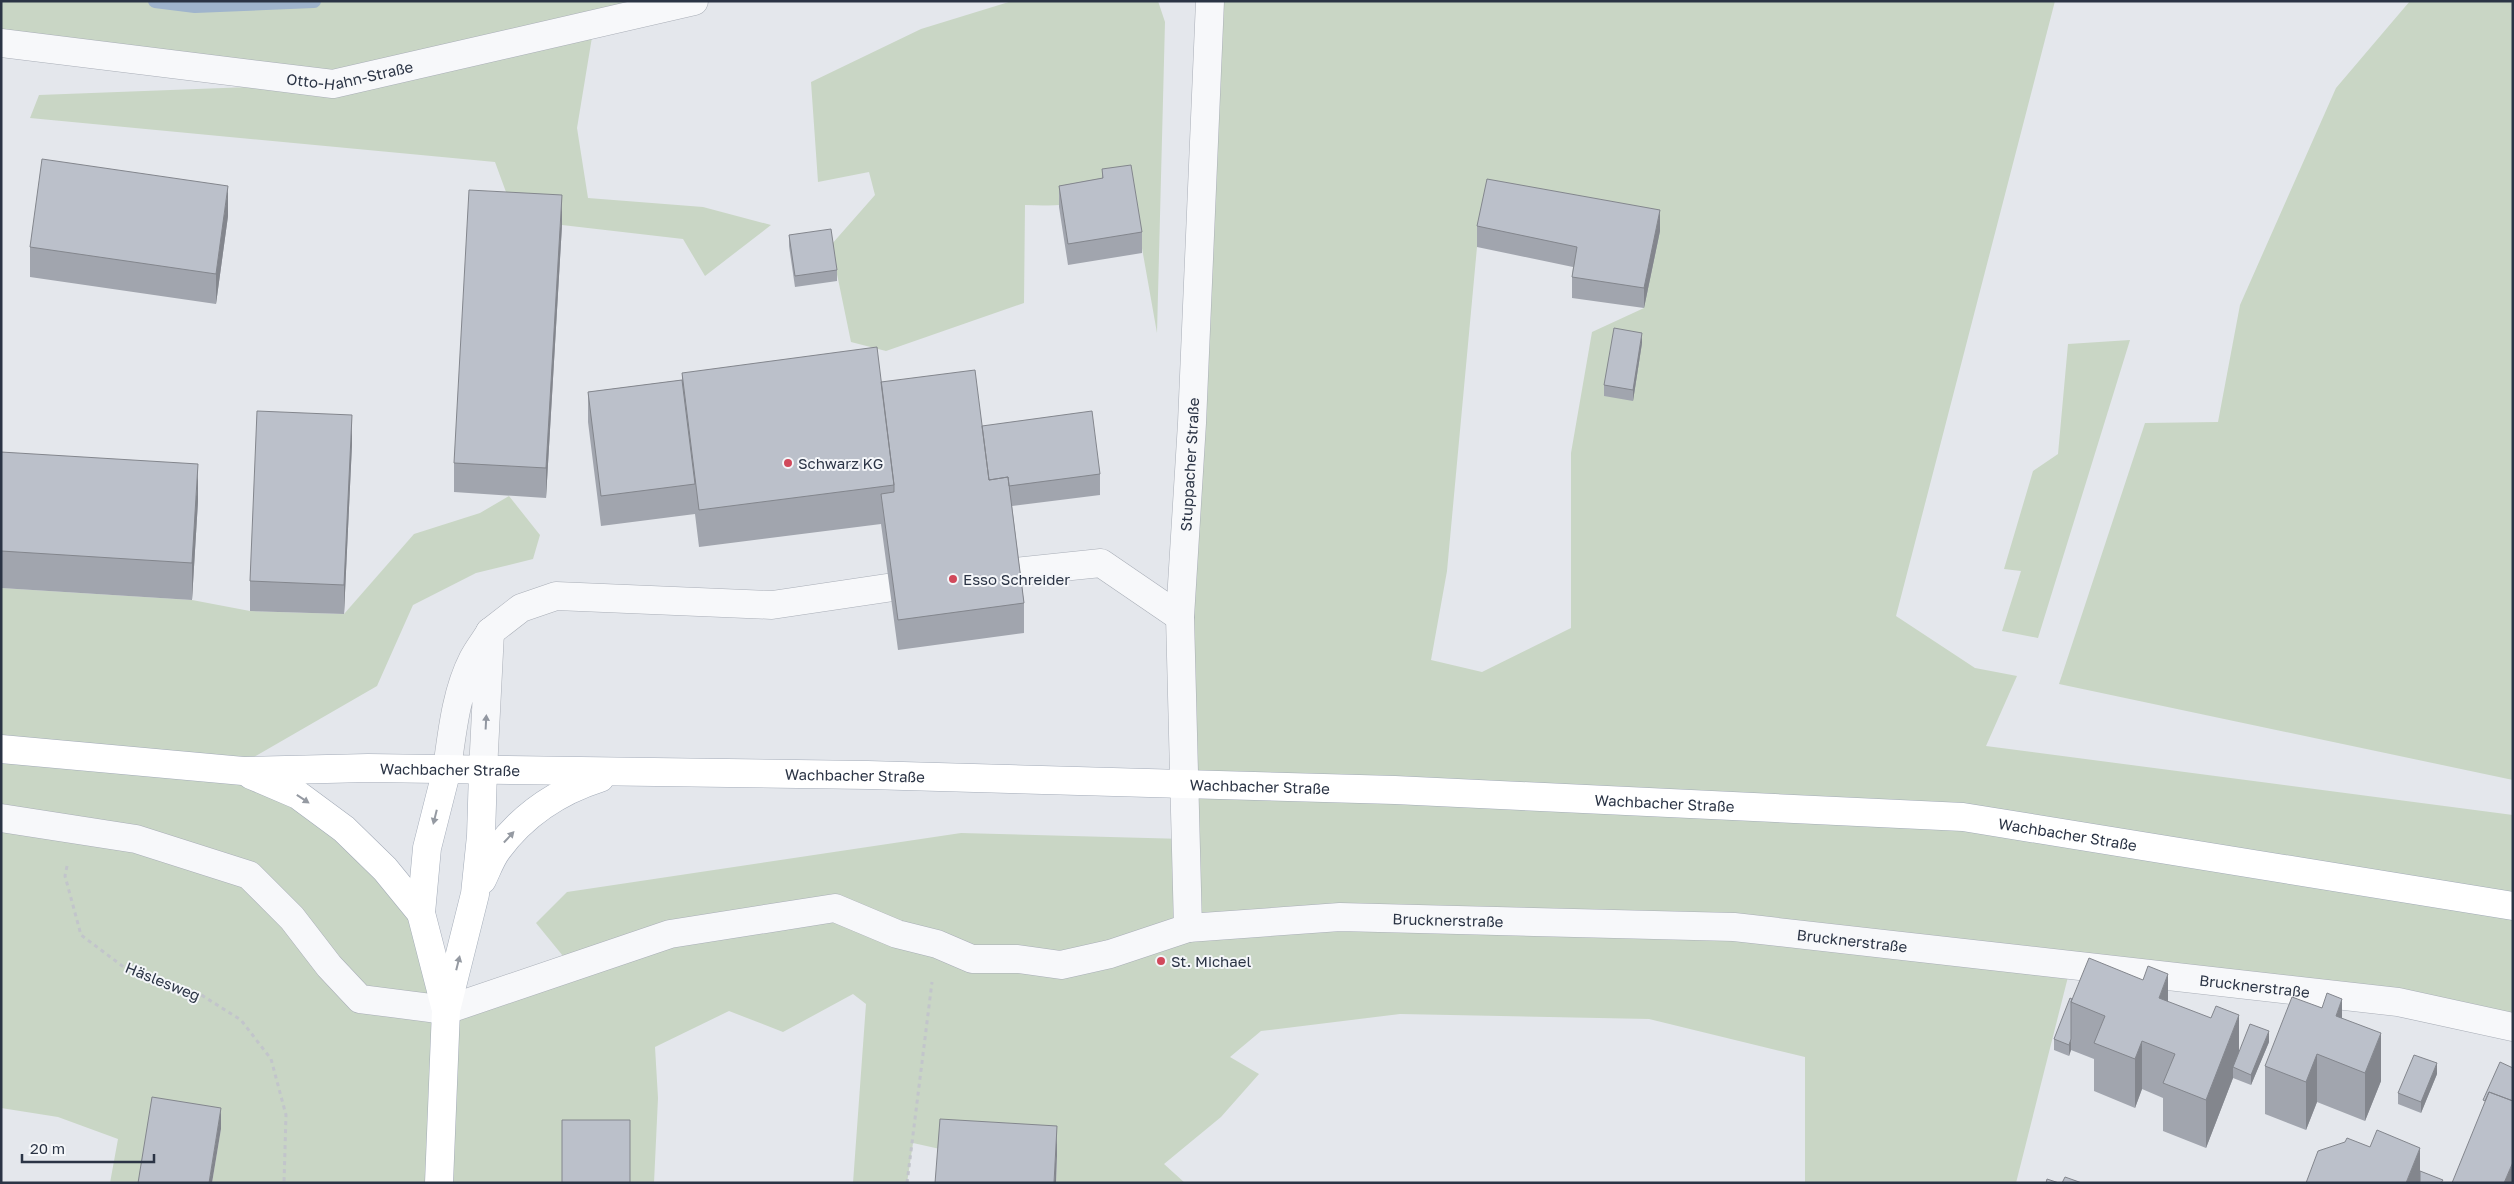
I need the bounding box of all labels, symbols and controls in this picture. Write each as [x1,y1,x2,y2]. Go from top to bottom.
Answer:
street label: Otto-Hahn-Straße [285,57,415,93]
street label: Stuppacher Straße [1176,397,1202,532]
place label: Schwarz KG [798,454,883,472]
marker: Schwarz KG [782,457,794,469]
place label: Esso Schreider [963,570,1070,588]
marker: Esso Schreider [947,573,959,585]
one-way arrow [482,714,490,730]
street label: Wachbacher Straße [380,759,520,779]
street label: Wachbacher Straße [785,765,926,786]
street label: Wachbacher Straße [1189,775,1330,797]
street label: Wachbacher Straße [1594,790,1735,815]
one-way arrow [296,794,310,804]
one-way arrow [431,809,439,824]
street label: Wachbacher Straße [1997,814,2139,854]
one-way arrow [503,832,515,844]
street label: Brucknerstraße [1392,909,1504,930]
street label: Brucknerstraße [1796,925,1909,956]
place label: St. Michael [1171,952,1251,970]
one-way arrow [454,955,462,970]
marker: St. Michael [1155,955,1167,967]
street label: Häslesweg [123,958,203,1004]
street label: Brucknerstraße [2198,971,2311,1001]
scale bar [22,1132,155,1164]
text: 20 m [30,1139,65,1157]

